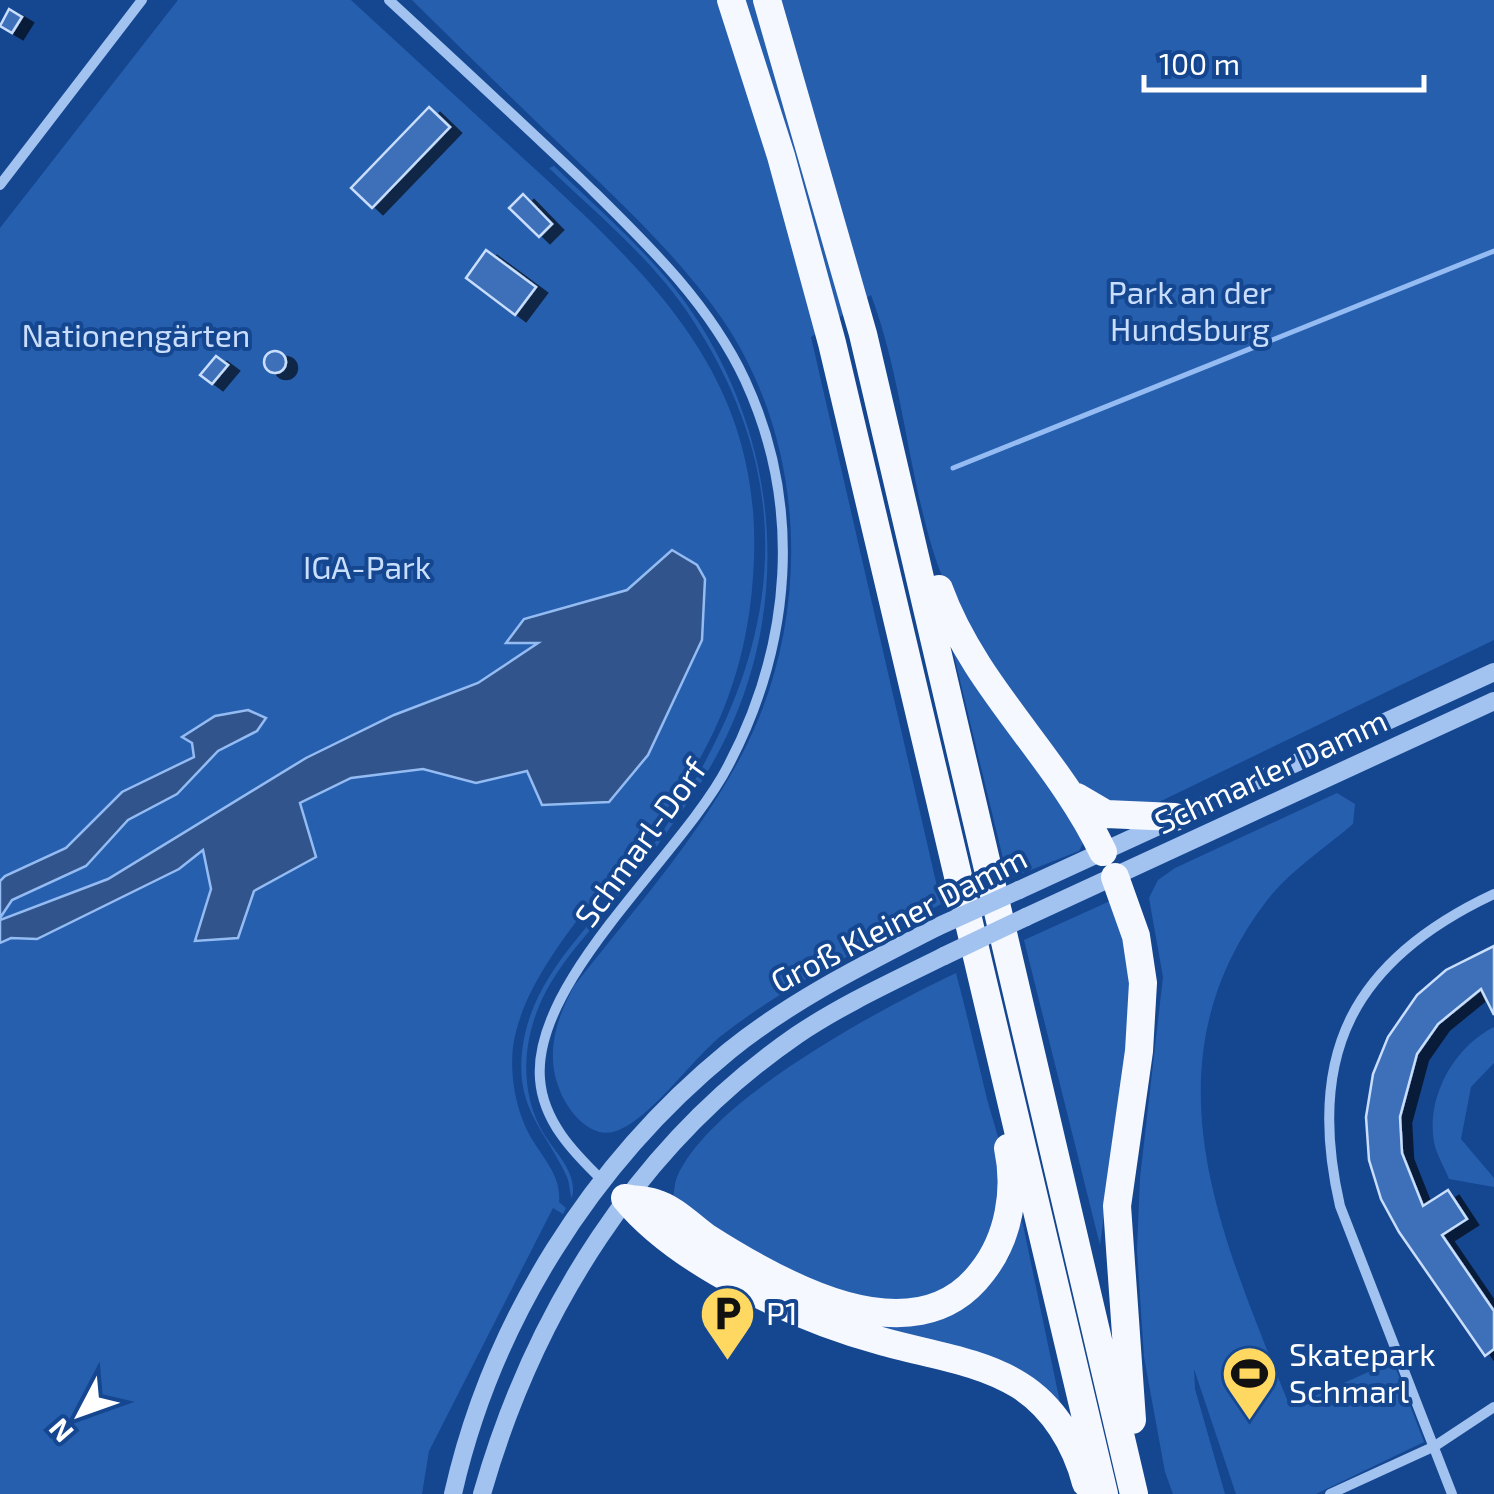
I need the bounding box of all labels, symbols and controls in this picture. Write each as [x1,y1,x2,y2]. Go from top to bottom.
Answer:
scale bar [1144,30,1424,92]
text: 100 m [1159,45,1240,81]
park label: Park an der Hundsburg [1108,272,1272,347]
park label: Nationengärten [22,315,250,353]
park label: IGA-Park [303,547,431,585]
street label: Schmarler Damm [1148,700,1392,841]
street label: Schmarl-Dorf [566,750,714,933]
street label: Groß Kleiner Damm [764,837,1033,999]
parking icon: P1 [697,1284,757,1363]
place label: P1 [766,1293,798,1331]
place label: Skatepark Schmarl [1289,1334,1435,1409]
sports icon: Skatepark Schmarl [1220,1343,1280,1422]
north arrow [30,1364,130,1464]
text: N [41,1412,80,1450]

